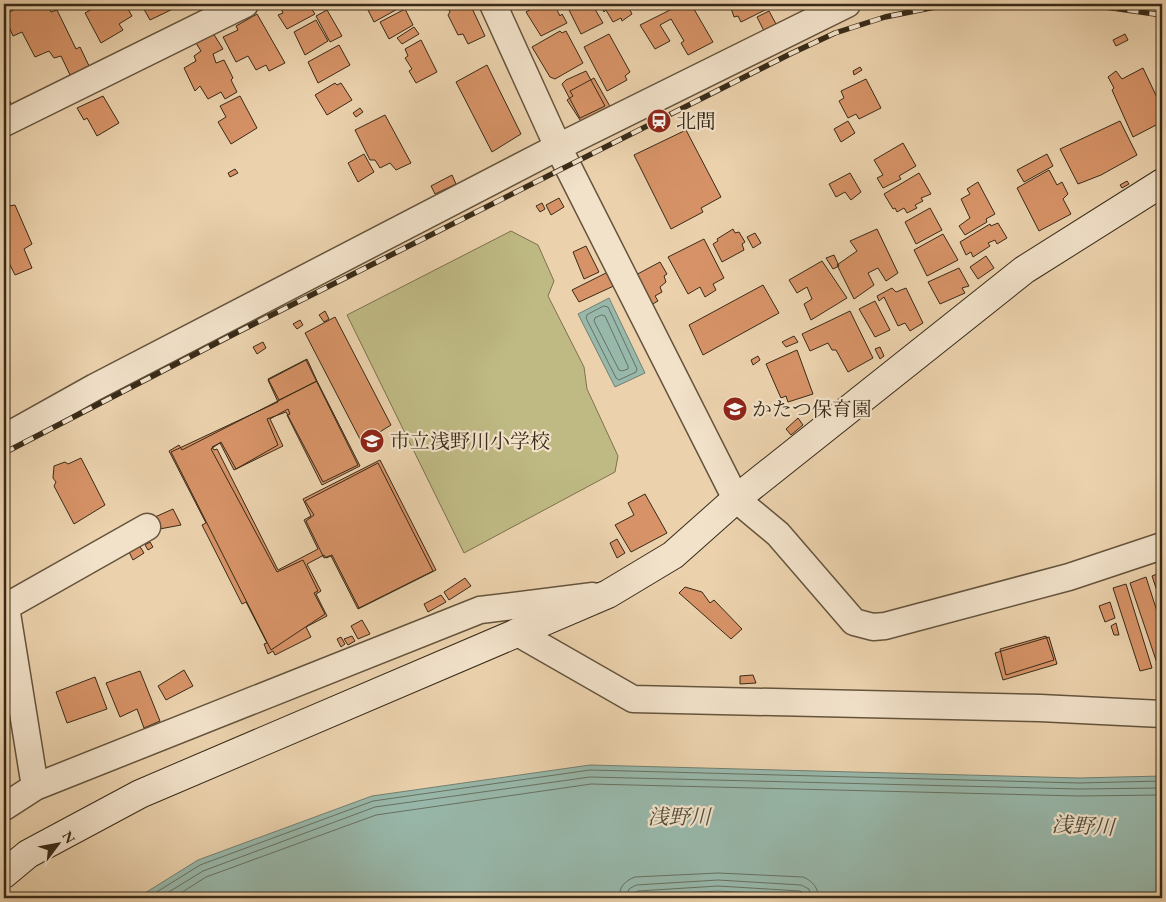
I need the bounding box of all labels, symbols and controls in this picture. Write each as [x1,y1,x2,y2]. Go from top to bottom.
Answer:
station icon: 北間 [646,108,672,134]
place label: 北間 [676,108,716,134]
school or university icon: かたつ保育園 [722,396,748,422]
place label: かたつ保育園 [752,396,872,422]
school or university icon: 市立浅野川小学校 [359,428,385,454]
place label: 市立浅野川小学校 [390,428,550,454]
water label: 浅野川 [648,803,712,830]
water label: 浅野川 [1051,810,1117,841]
north arrow [32,820,82,870]
text: N [58,828,80,847]

